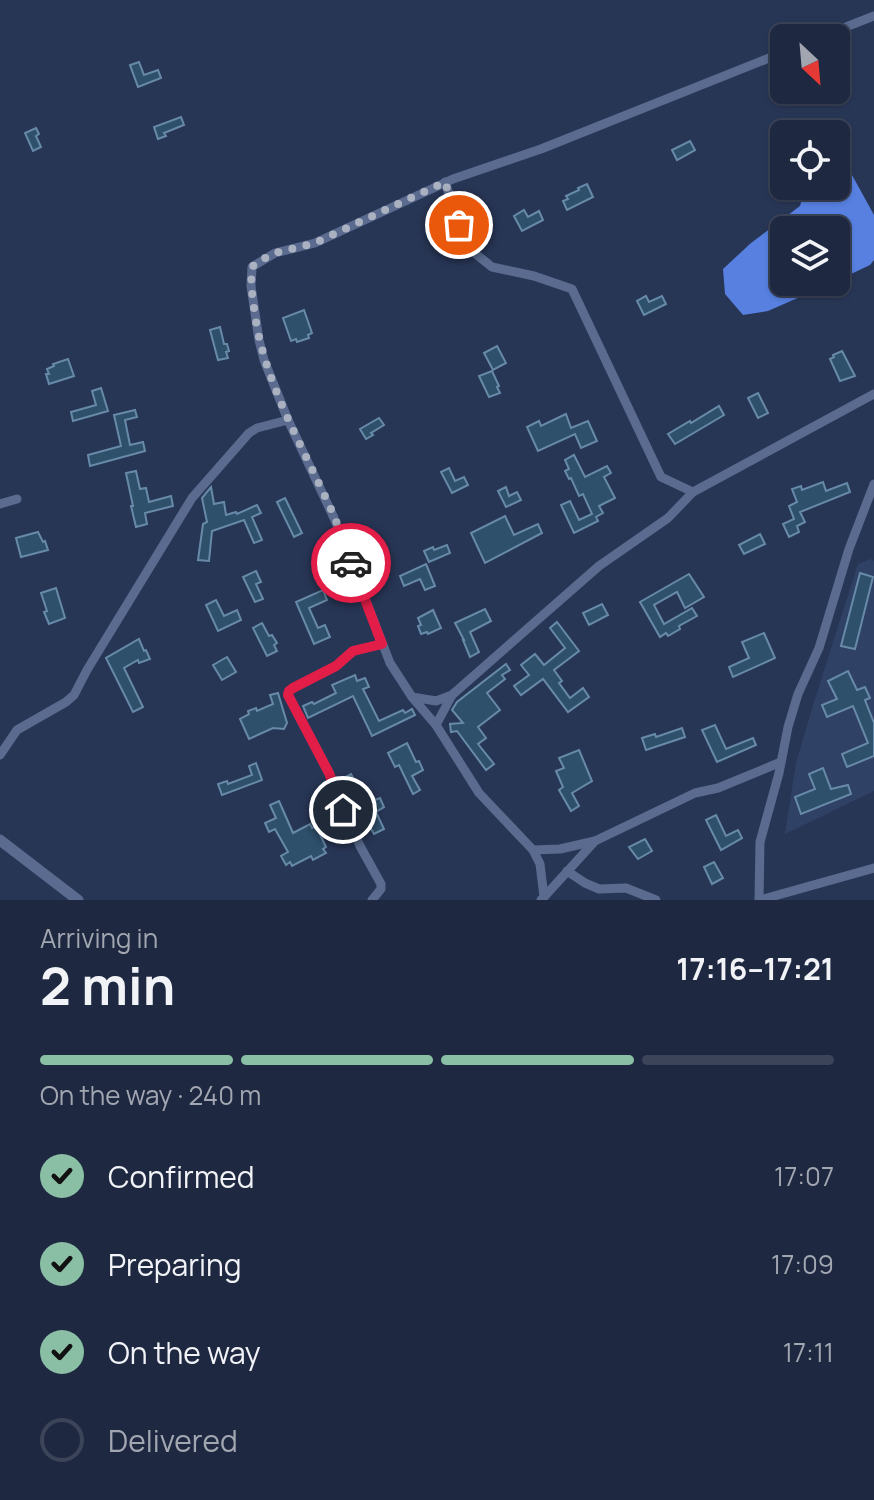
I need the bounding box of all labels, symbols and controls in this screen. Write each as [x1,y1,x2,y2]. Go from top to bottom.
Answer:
north arrow [770,24,850,104]
map controls [770,24,850,296]
button: locate [770,120,850,200]
pin [425,191,493,259]
icon: bag [437,203,481,247]
button: layers [770,216,850,296]
courier [311,523,391,603]
icon: car [329,541,373,585]
pin [309,776,377,844]
icon: home [321,788,365,832]
text: Arriving in [40,920,158,956]
text: 17:16–17:21 [676,948,834,989]
text: 2 min [40,950,175,1021]
text: On the way · 240 m [40,1077,261,1113]
icon: check [40,1154,84,1198]
text: Confirmed [108,1156,255,1197]
text: 17:07 [774,1158,834,1194]
icon: check [40,1242,84,1286]
text: Preparing [108,1244,242,1285]
text: 17:09 [771,1246,834,1282]
icon: check [40,1330,84,1374]
text: On the way [108,1332,261,1373]
text: 17:11 [783,1334,834,1370]
text: Delivered [108,1420,238,1461]

